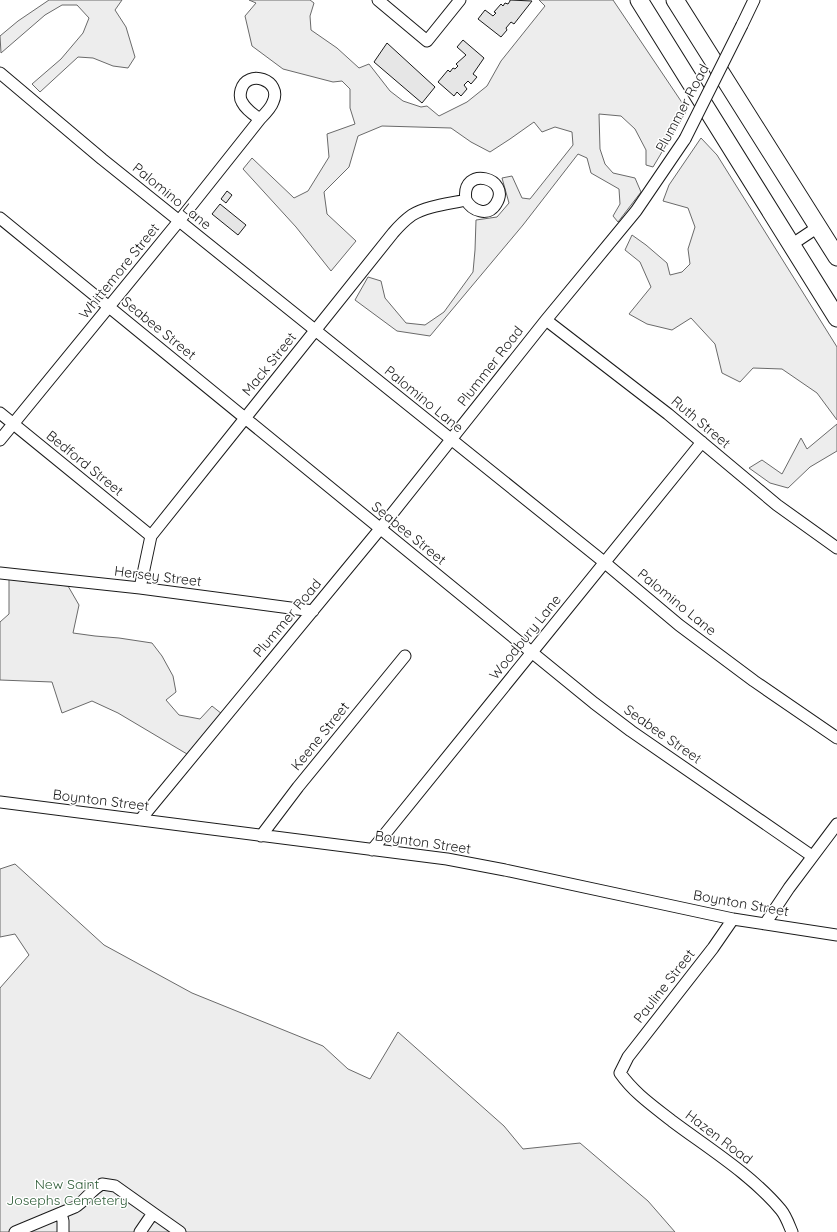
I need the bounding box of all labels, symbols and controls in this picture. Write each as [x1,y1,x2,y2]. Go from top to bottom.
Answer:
street label: Plummer Road [651,61,713,155]
street label: Palomino Lane [129,159,215,233]
street label: Whittemore Street [75,219,163,323]
street label: Seabee Street [118,292,200,364]
street label: Plummer Road [453,322,527,410]
street label: Mack Street [238,328,300,400]
street label: Palomino Lane [381,362,467,436]
street label: Ruth Street [668,392,735,452]
street label: Bedford Street [43,426,127,500]
street label: Seabee Street [368,497,450,569]
street label: Hersey Street [113,562,203,590]
street label: Palomino Lane [634,565,720,639]
street label: Plummer Road [249,575,325,661]
street label: Woodbury Lane [485,591,565,683]
street label: Keene Street [287,698,353,774]
street label: Seabee Street [621,701,706,768]
street label: Boynton Street [52,785,150,815]
street label: Boynton Street [374,826,472,858]
street label: Boynton Street [692,886,791,920]
street label: Pauline Street [630,945,699,1027]
street label: Hazen Road [682,1106,756,1168]
park label: New Saint Josephs Cemetery [6,1175,128,1209]

